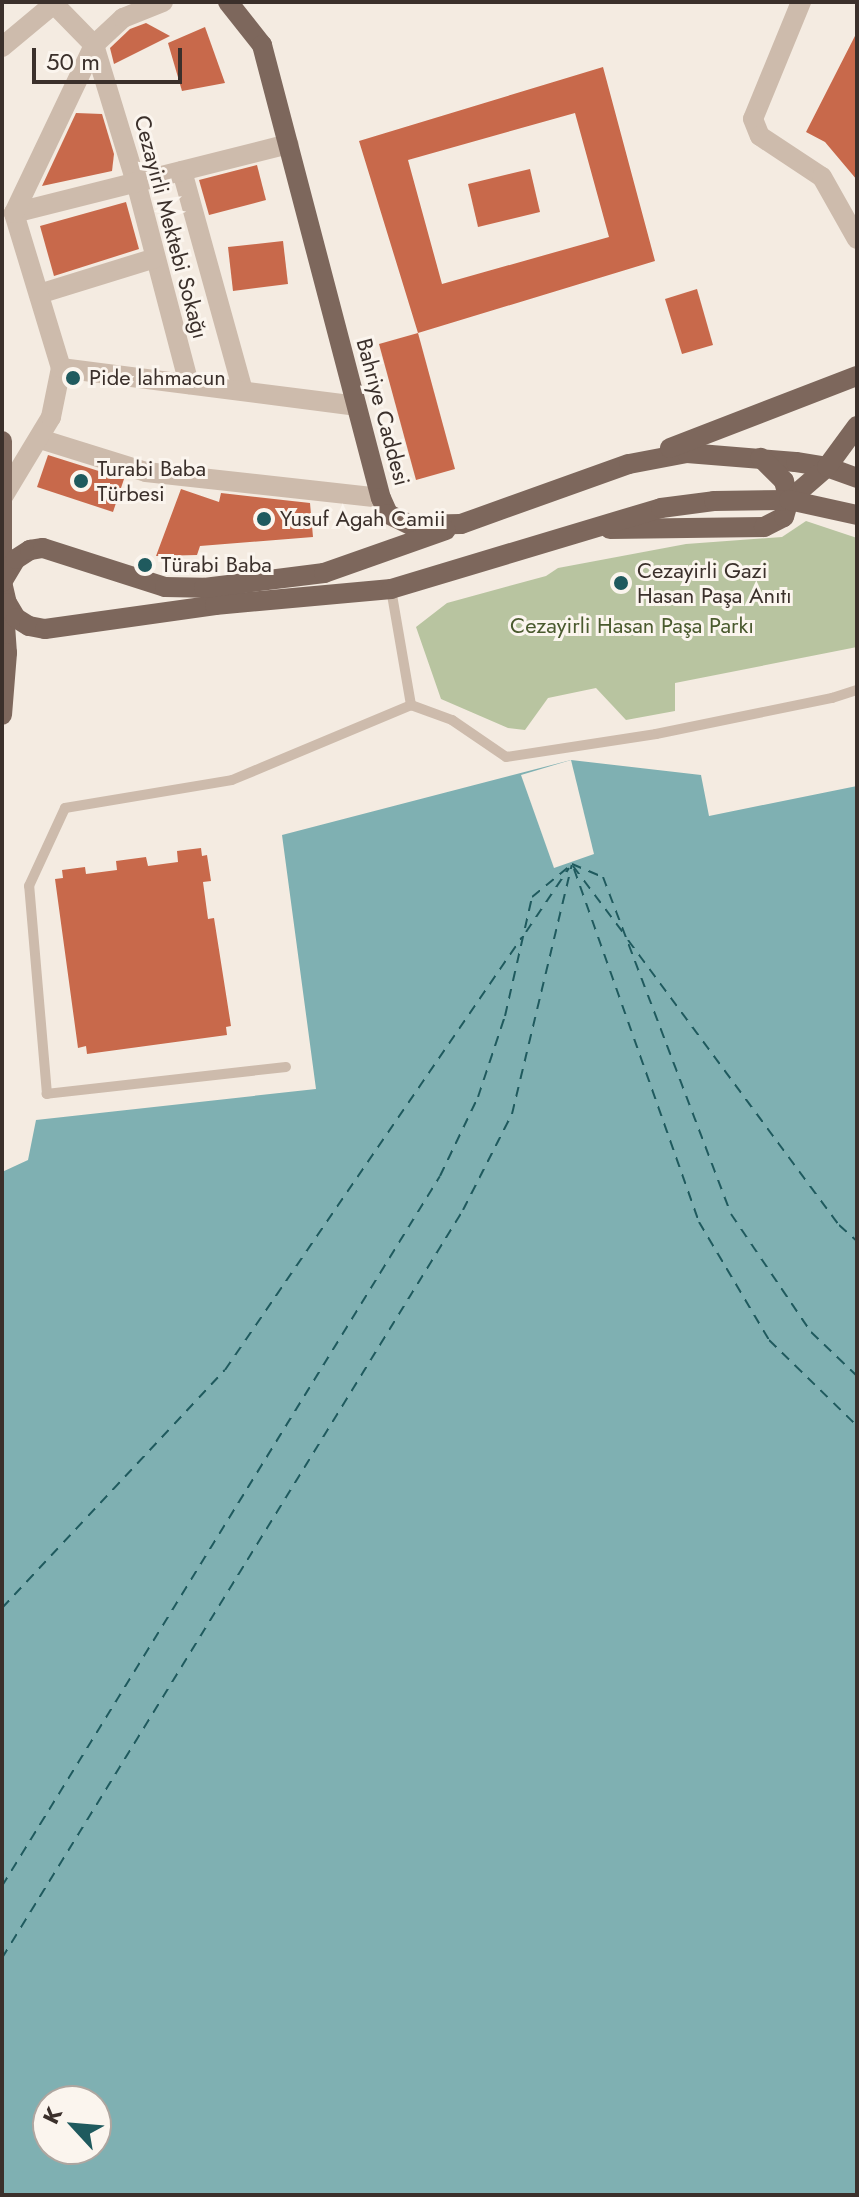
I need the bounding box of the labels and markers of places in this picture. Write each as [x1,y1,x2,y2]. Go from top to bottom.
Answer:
place label: Pide lahmacun [89,365,226,391]
marker: Pide lahmacun [64,369,82,387]
place label: Turabi Baba Türbesi [97,455,206,506]
marker: Turabi Baba Türbesi [72,472,90,490]
place label: Yusuf Agah Camii [280,506,445,532]
marker: Yusuf Agah Camii [255,510,273,528]
place label: Türabi Baba [161,552,272,578]
marker: Türabi Baba [136,556,154,574]
place label: Cezayirli Gazi Hasan Paşa Anıtı [637,557,792,608]
marker: Cezayirli Gazi Hasan Paşa Anıtı [612,574,630,592]

